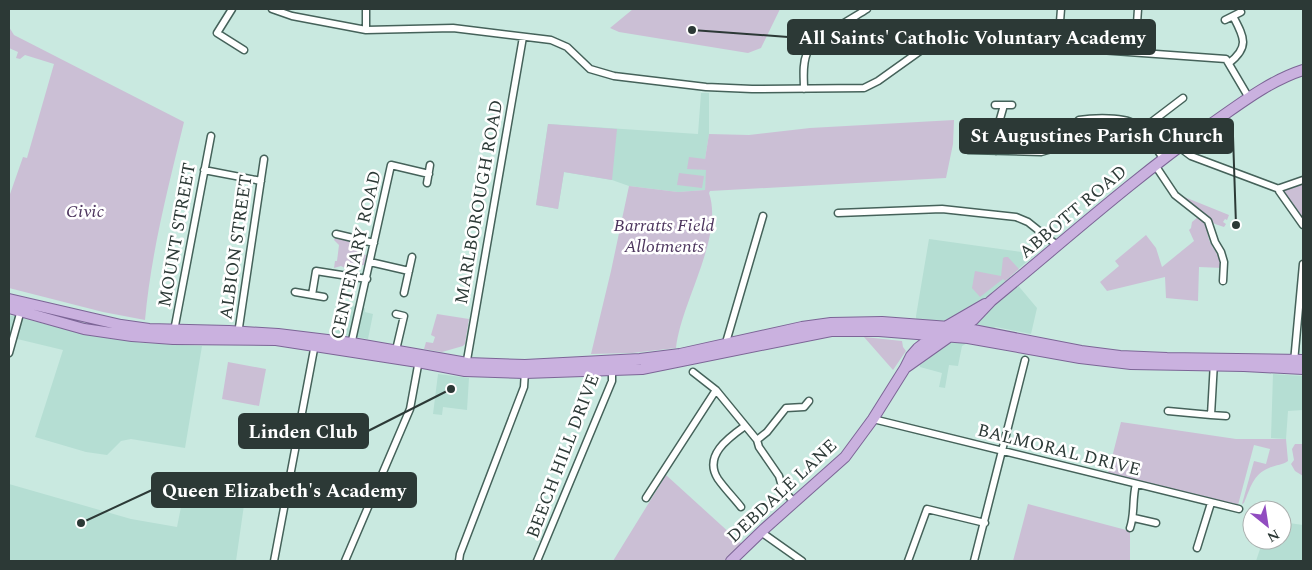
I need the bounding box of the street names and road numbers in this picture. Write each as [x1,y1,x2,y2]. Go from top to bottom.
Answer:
street label: MARLBOROUGH ROAD [448,98,510,306]
street label: ABBOTT ROAD [1013,159,1133,265]
street label: MOUNT STREET [151,161,203,309]
street label: CENTENARY ROAD [323,168,389,342]
street label: ALBION STREET [212,173,260,321]
street label: BEECH HILL DRIVE [519,370,607,542]
street label: BALMORAL DRIVE [975,417,1143,483]
street label: DEBDALE LANE [721,433,843,549]

